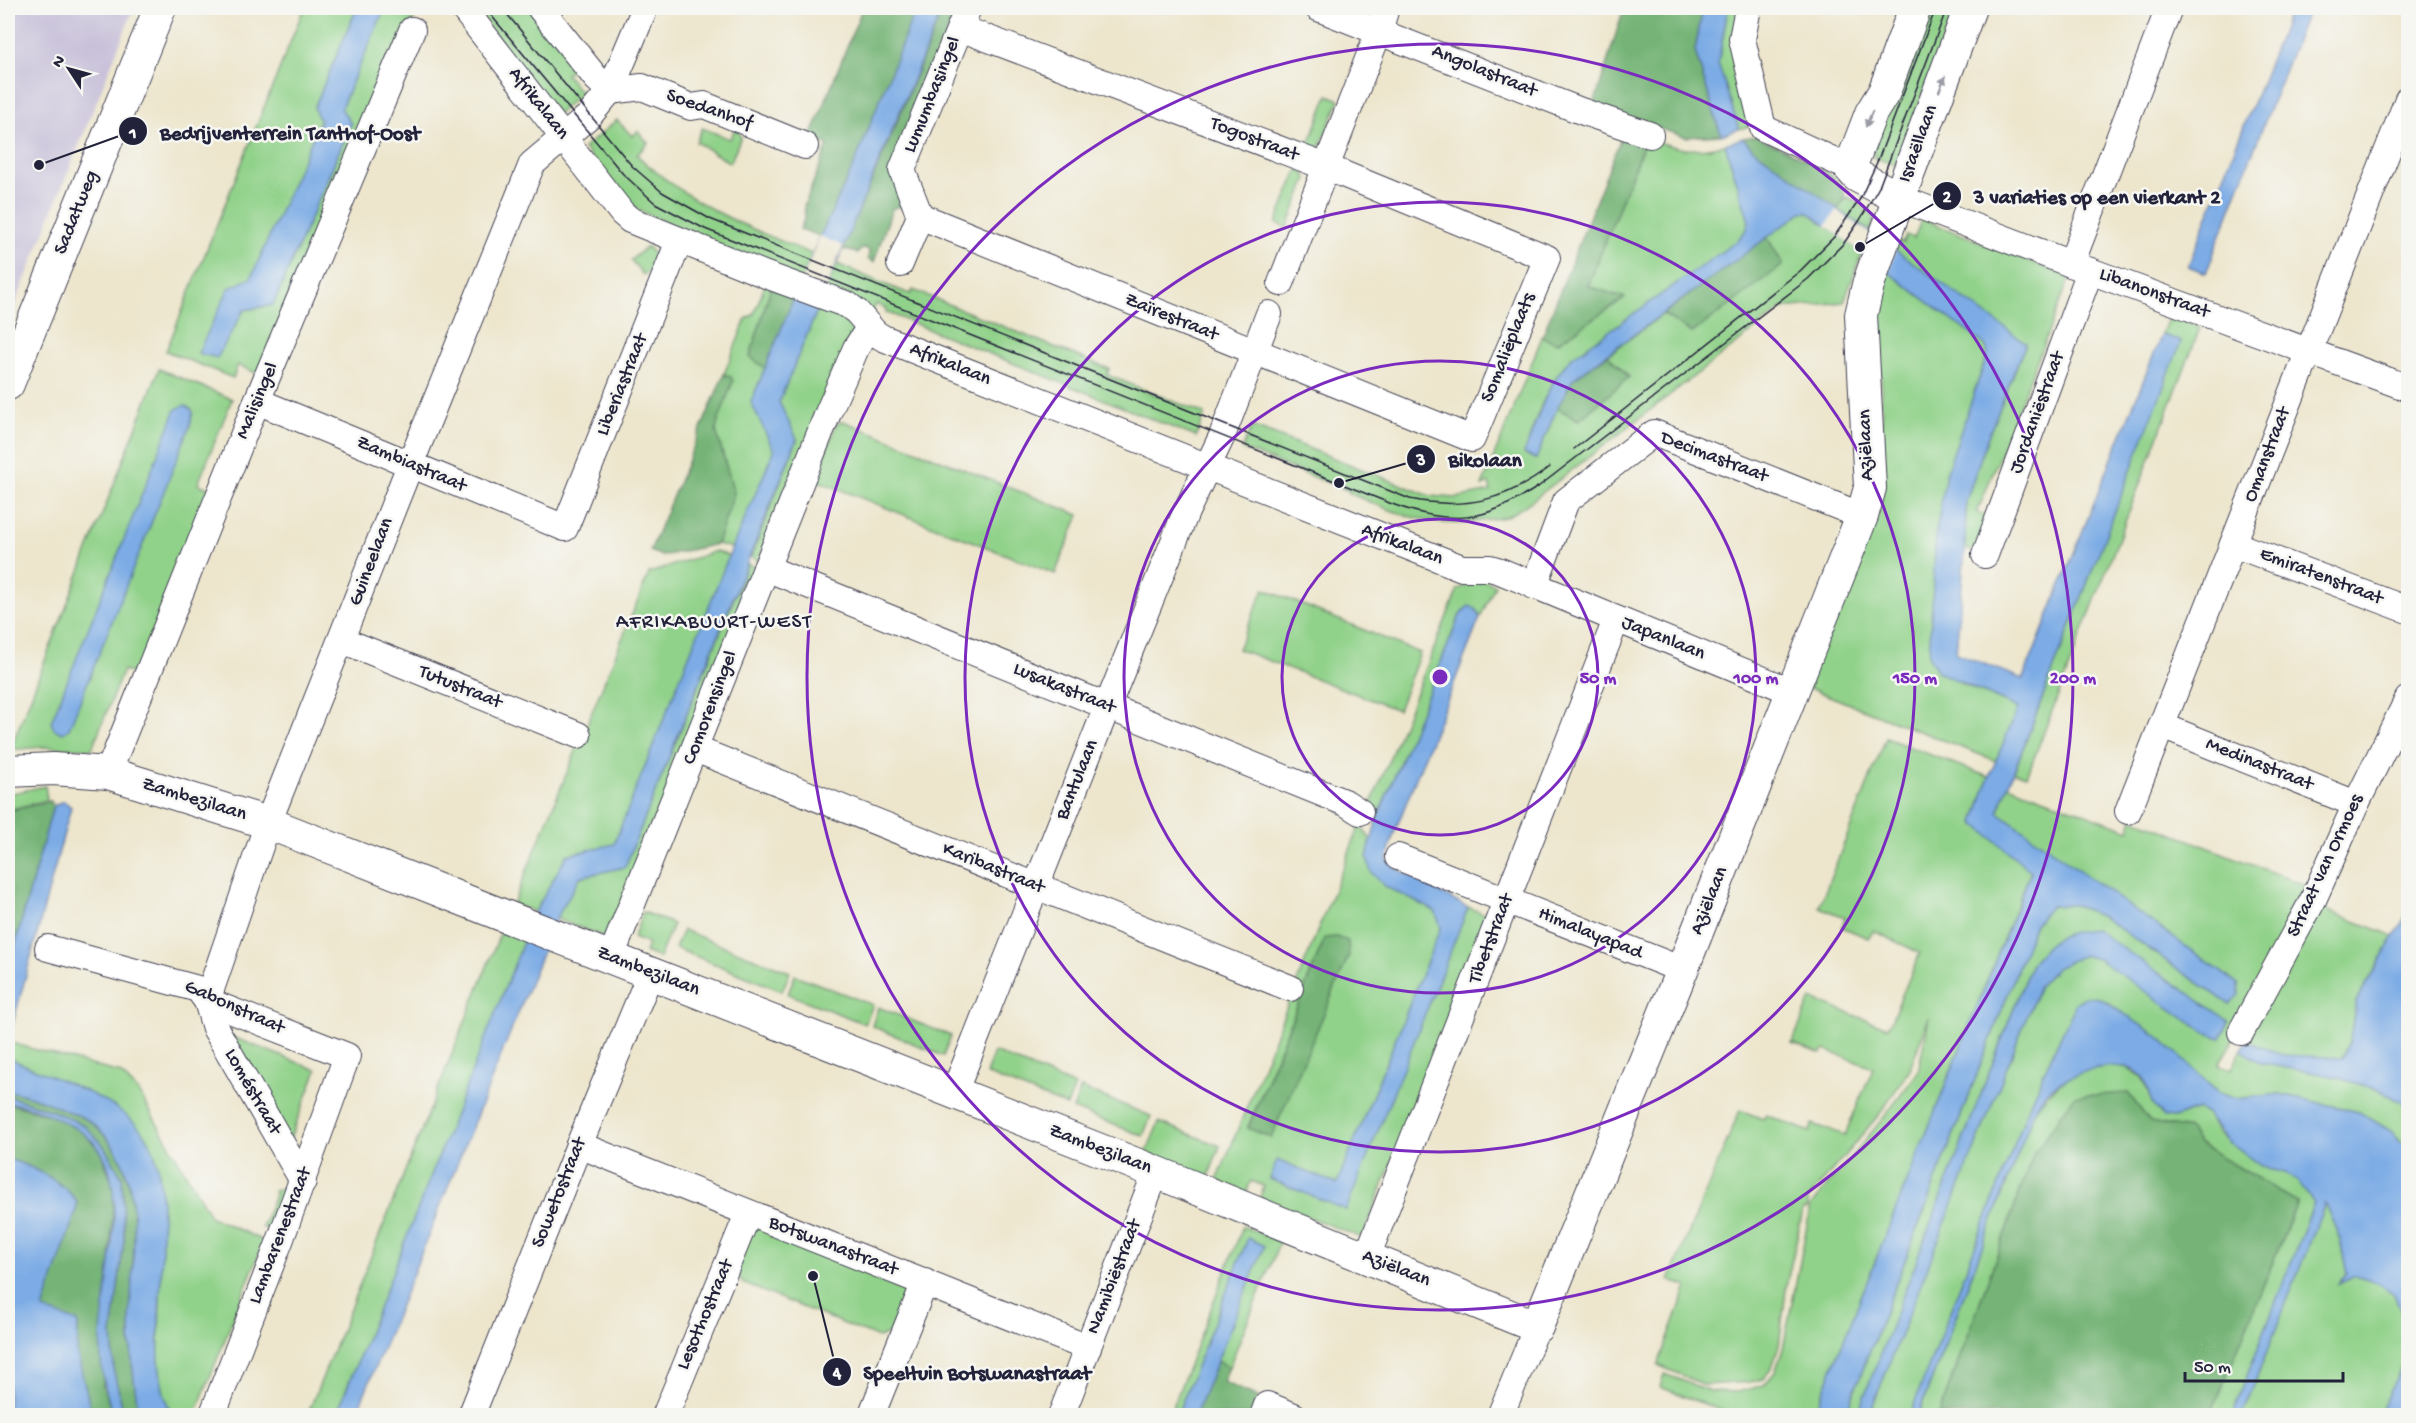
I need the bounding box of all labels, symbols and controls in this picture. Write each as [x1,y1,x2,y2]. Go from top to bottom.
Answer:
street label: Lumumbasingel [899,33,967,157]
north arrow [39,39,99,99]
street label: Angolastraat [1428,40,1542,104]
text: N [49,52,71,72]
street label: Afrikalaan [503,63,574,145]
one-way arrow [1937,75,1947,93]
street label: Soedanhof [663,85,757,136]
street label: Israëllaan [1894,101,1944,186]
one-way arrow [1864,111,1874,129]
callout: Bedrijventerrein Tanthof-Oost [118,112,432,151]
street label: Togostraat [1206,112,1303,168]
text: Bedrijventerrein Tanthof-Oost [159,123,422,148]
text: 1 [128,124,137,145]
street label: Sadatweg [50,168,104,258]
callout: 3 variaties op een vierkant 2 [1932,176,2233,215]
text: 3 variaties op een vierkant 2 [1973,187,2221,212]
text: 2 [1943,188,1952,209]
street label: Libanonstraat [2096,263,2214,325]
street label: Zaïrestraat [1121,289,1223,348]
street label: Somaliëplaats [1477,289,1542,406]
street label: Liberiastraat [592,329,655,439]
street label: Afrikalaan [906,338,994,392]
street label: Jordaniëstraat [2005,347,2071,477]
street label: Malisingel [232,359,284,443]
street label: Omanstraat [2239,403,2297,506]
street label: Aziëlaan [1854,408,1880,481]
street label: Decimastraat [1655,426,1772,490]
street label: Zambiastraat [353,432,471,499]
callout: Bikolaan [1406,439,1533,478]
text: Bikolaan [1447,450,1523,475]
text: 3 [1415,451,1426,472]
street label: Guineelaan [345,514,400,609]
street label: Afrikalaan [1358,519,1446,571]
street label: Emiratenstraat [2256,543,2388,612]
district label: AFRIKABUURT-WEST [616,611,812,636]
street label: Japanlaan [1618,612,1709,666]
street label: Comorensingel [679,648,743,768]
street label: Lusakastraat [1010,658,1120,721]
street label: Tutustraat [414,661,507,716]
centre of rings [1430,667,1450,687]
text: 50 m [1580,669,1617,690]
text: 100 m [1733,669,1779,690]
text: 150 m [1892,669,1937,690]
text: 200 m [2050,669,2096,690]
street label: Medinastraat [2202,733,2318,798]
street label: Bantulaan [1051,736,1105,824]
street label: Zambezilaan [139,773,250,827]
street label: Straat van Ormoes [2283,790,2369,941]
street label: Karibastraat [939,838,1049,901]
street label: Aziëlaan [1686,863,1734,938]
street label: Tibetstraat [1464,889,1520,988]
street label: Himalayapad [1535,903,1647,966]
street label: Zambezilaan [593,942,703,1002]
street label: Gabonstraat [180,976,289,1041]
street label: Loméstraat [218,1045,287,1141]
street label: Zambezilaan [1045,1120,1155,1180]
street label: Sowetostraat [527,1133,593,1252]
street label: Lambarenestraat [244,1163,318,1308]
street label: Botswanastraat [764,1211,902,1283]
street label: Namibiëstraat [1083,1215,1148,1338]
street label: Aziëlaan [1359,1245,1434,1293]
street label: Lesothostraat [672,1255,740,1374]
scale bar [2185,1345,2342,1383]
callout: Speeltuin Botswanastraat [822,1353,1103,1392]
text: 50 m [2194,1358,2231,1379]
text: Speeltuin Botswanastraat [863,1363,1093,1388]
text: 4 [832,1364,842,1385]

